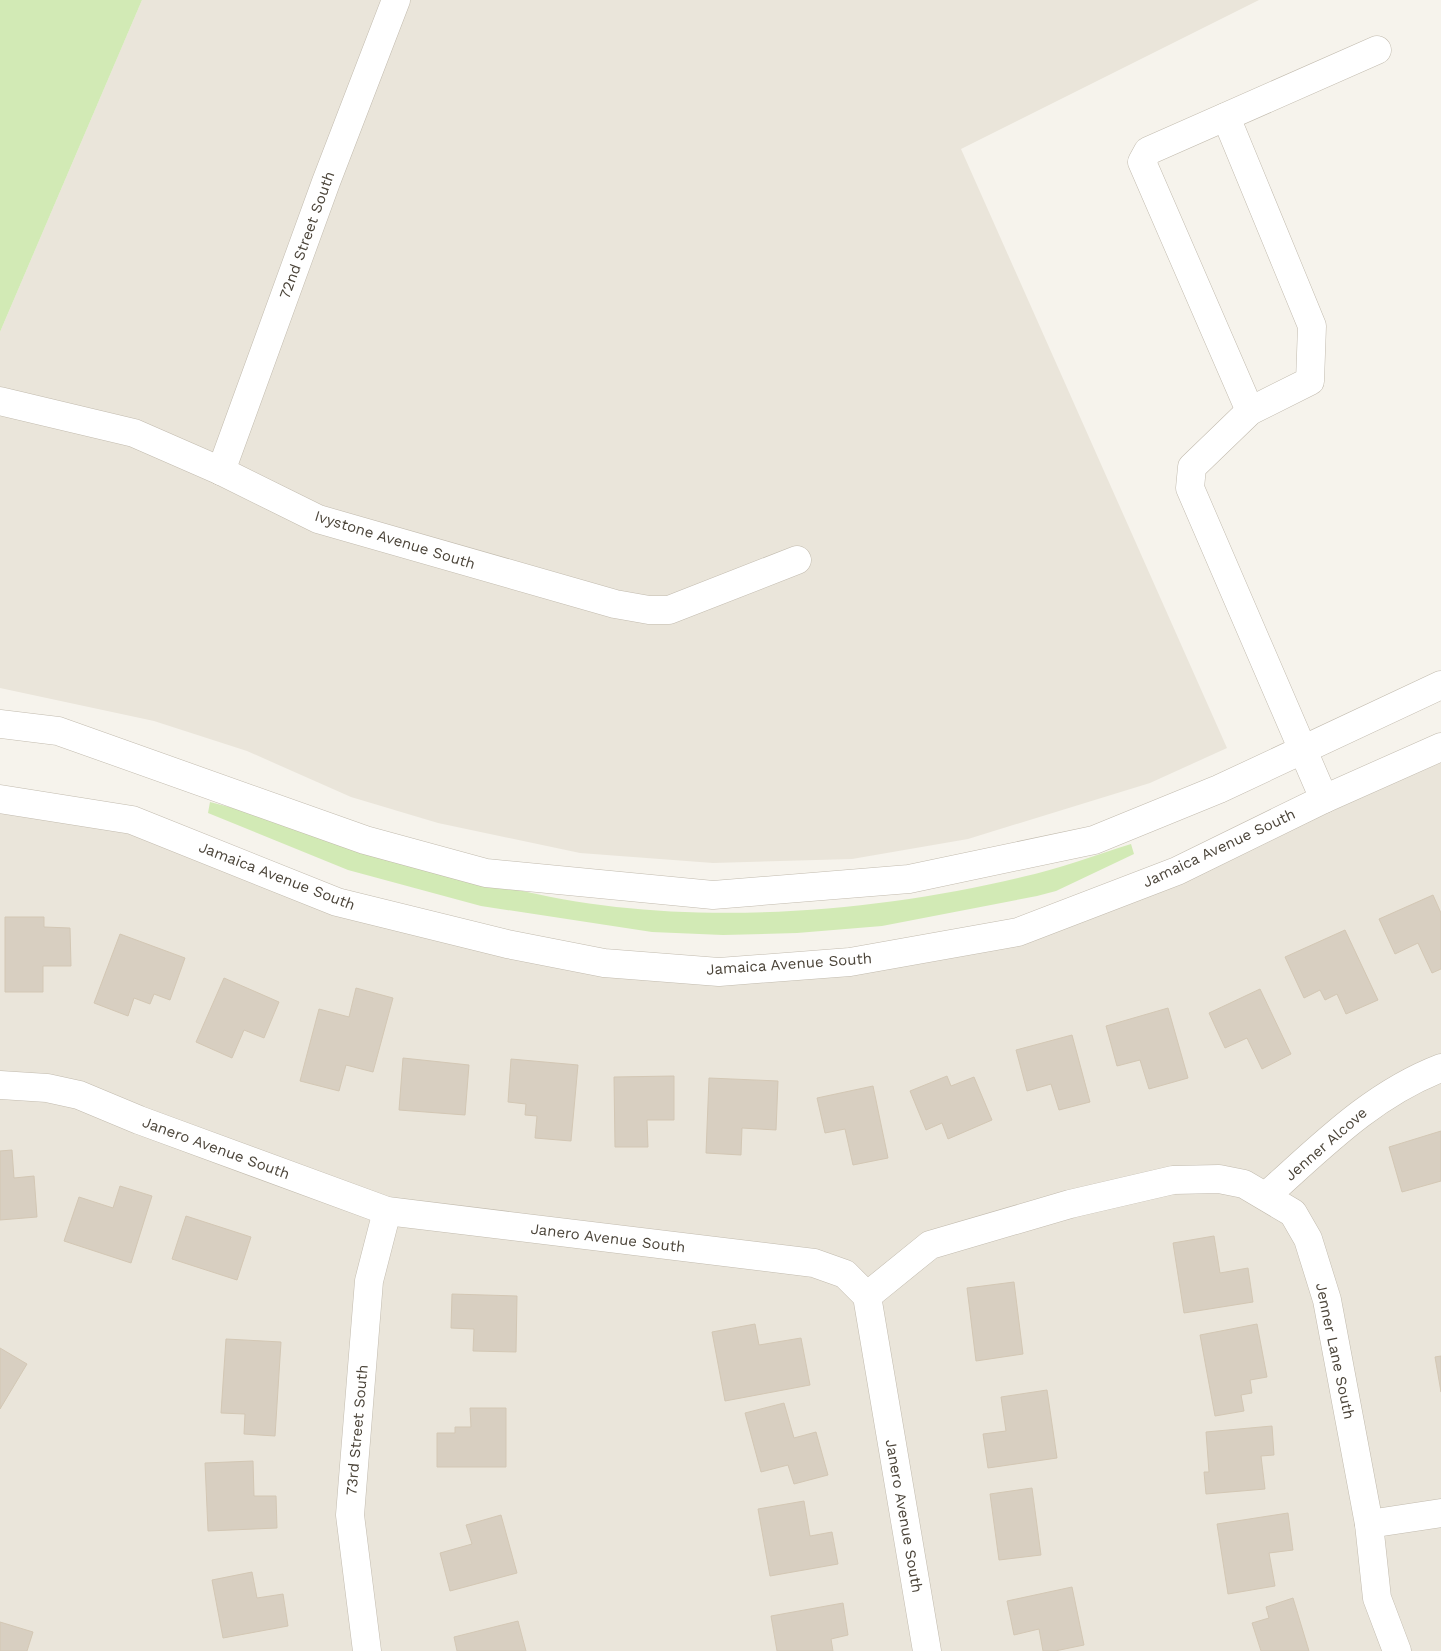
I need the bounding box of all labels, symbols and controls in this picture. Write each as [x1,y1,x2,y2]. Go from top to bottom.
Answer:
street label: 72nd Street South [276,169,338,301]
street label: Ivystone Avenue South [312,507,478,573]
street label: Jamaica Avenue South [1140,805,1298,891]
street label: Jamaica Avenue South [196,838,358,914]
street label: Jamaica Avenue South [705,949,873,979]
street label: Jenner Alcove [1281,1103,1371,1185]
street label: Janero Avenue South [140,1113,292,1183]
street label: Janero Avenue South [530,1220,686,1256]
street label: Jenner Lane South [1312,1281,1358,1421]
street label: 73rd Street South [342,1364,372,1496]
street label: Janero Avenue South [882,1438,926,1594]

